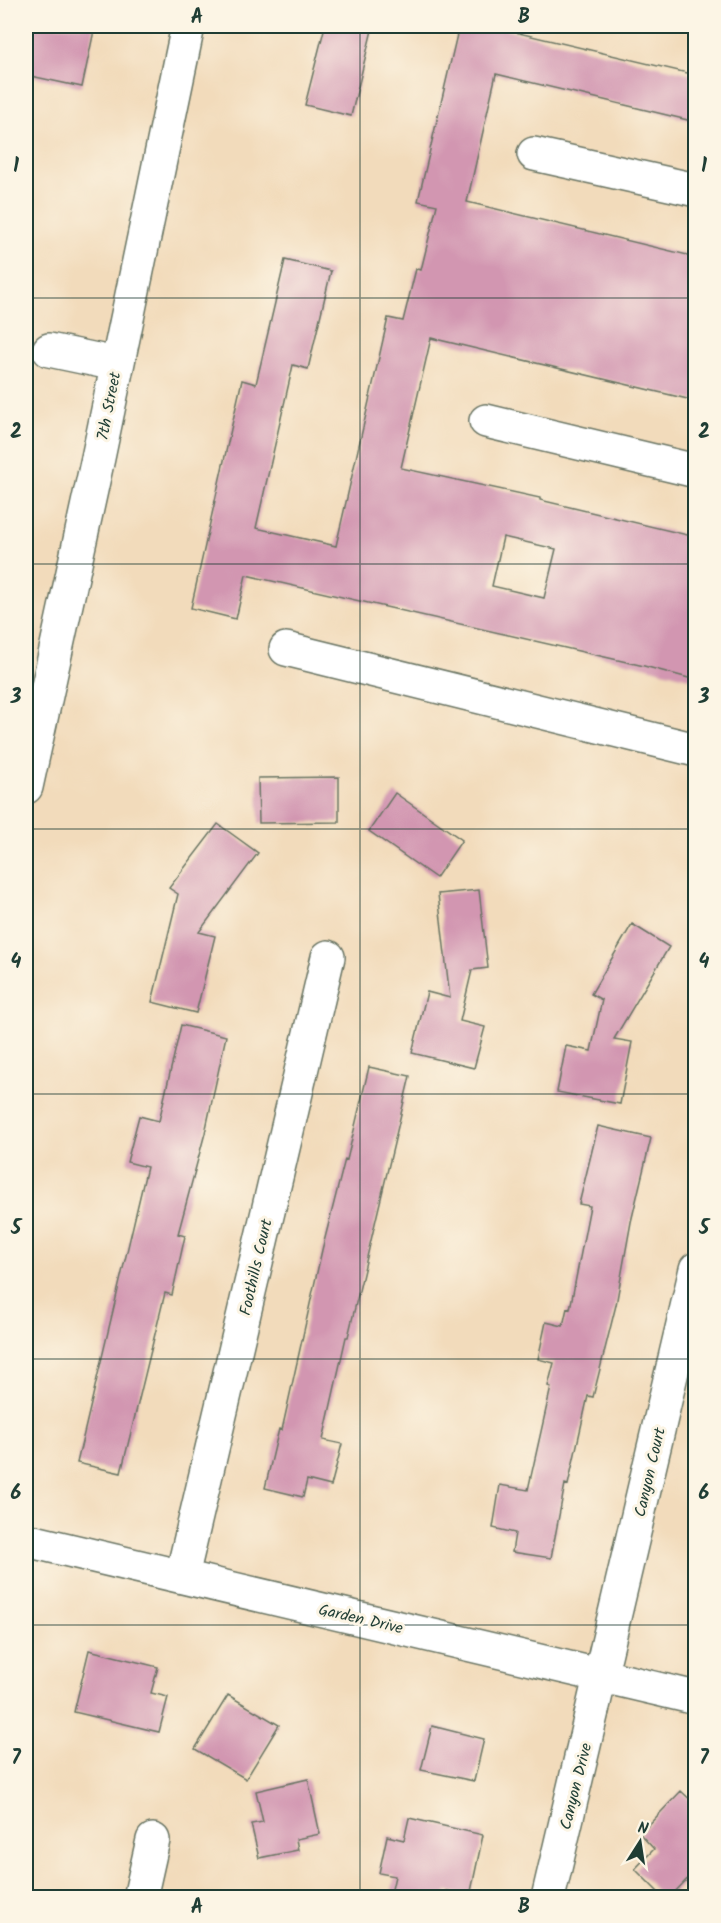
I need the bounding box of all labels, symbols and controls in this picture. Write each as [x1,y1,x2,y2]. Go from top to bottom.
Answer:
text: A [191,2,203,34]
text: B [518,2,530,34]
text: 1 [13,151,19,183]
text: 1 [701,151,707,183]
street label: 7th Street [91,369,128,443]
text: 2 [10,417,22,449]
text: 2 [698,417,710,449]
text: 3 [10,682,22,714]
text: 3 [698,682,710,714]
text: 4 [11,947,22,979]
text: 4 [699,947,710,979]
text: 5 [10,1213,23,1245]
text: 5 [698,1213,711,1245]
street label: Foothills Court [233,1216,280,1318]
street label: Canyon Court [628,1424,673,1520]
text: 6 [11,1478,22,1510]
text: 6 [699,1478,710,1510]
street label: Garden Drive [316,1598,405,1641]
street label: Canyon Drive [554,1740,599,1832]
text: 7 [11,1743,21,1775]
text: 7 [699,1743,709,1775]
north arrow [610,1812,670,1872]
text: N [635,1816,650,1842]
text: A [191,1892,203,1923]
text: B [518,1892,530,1923]

